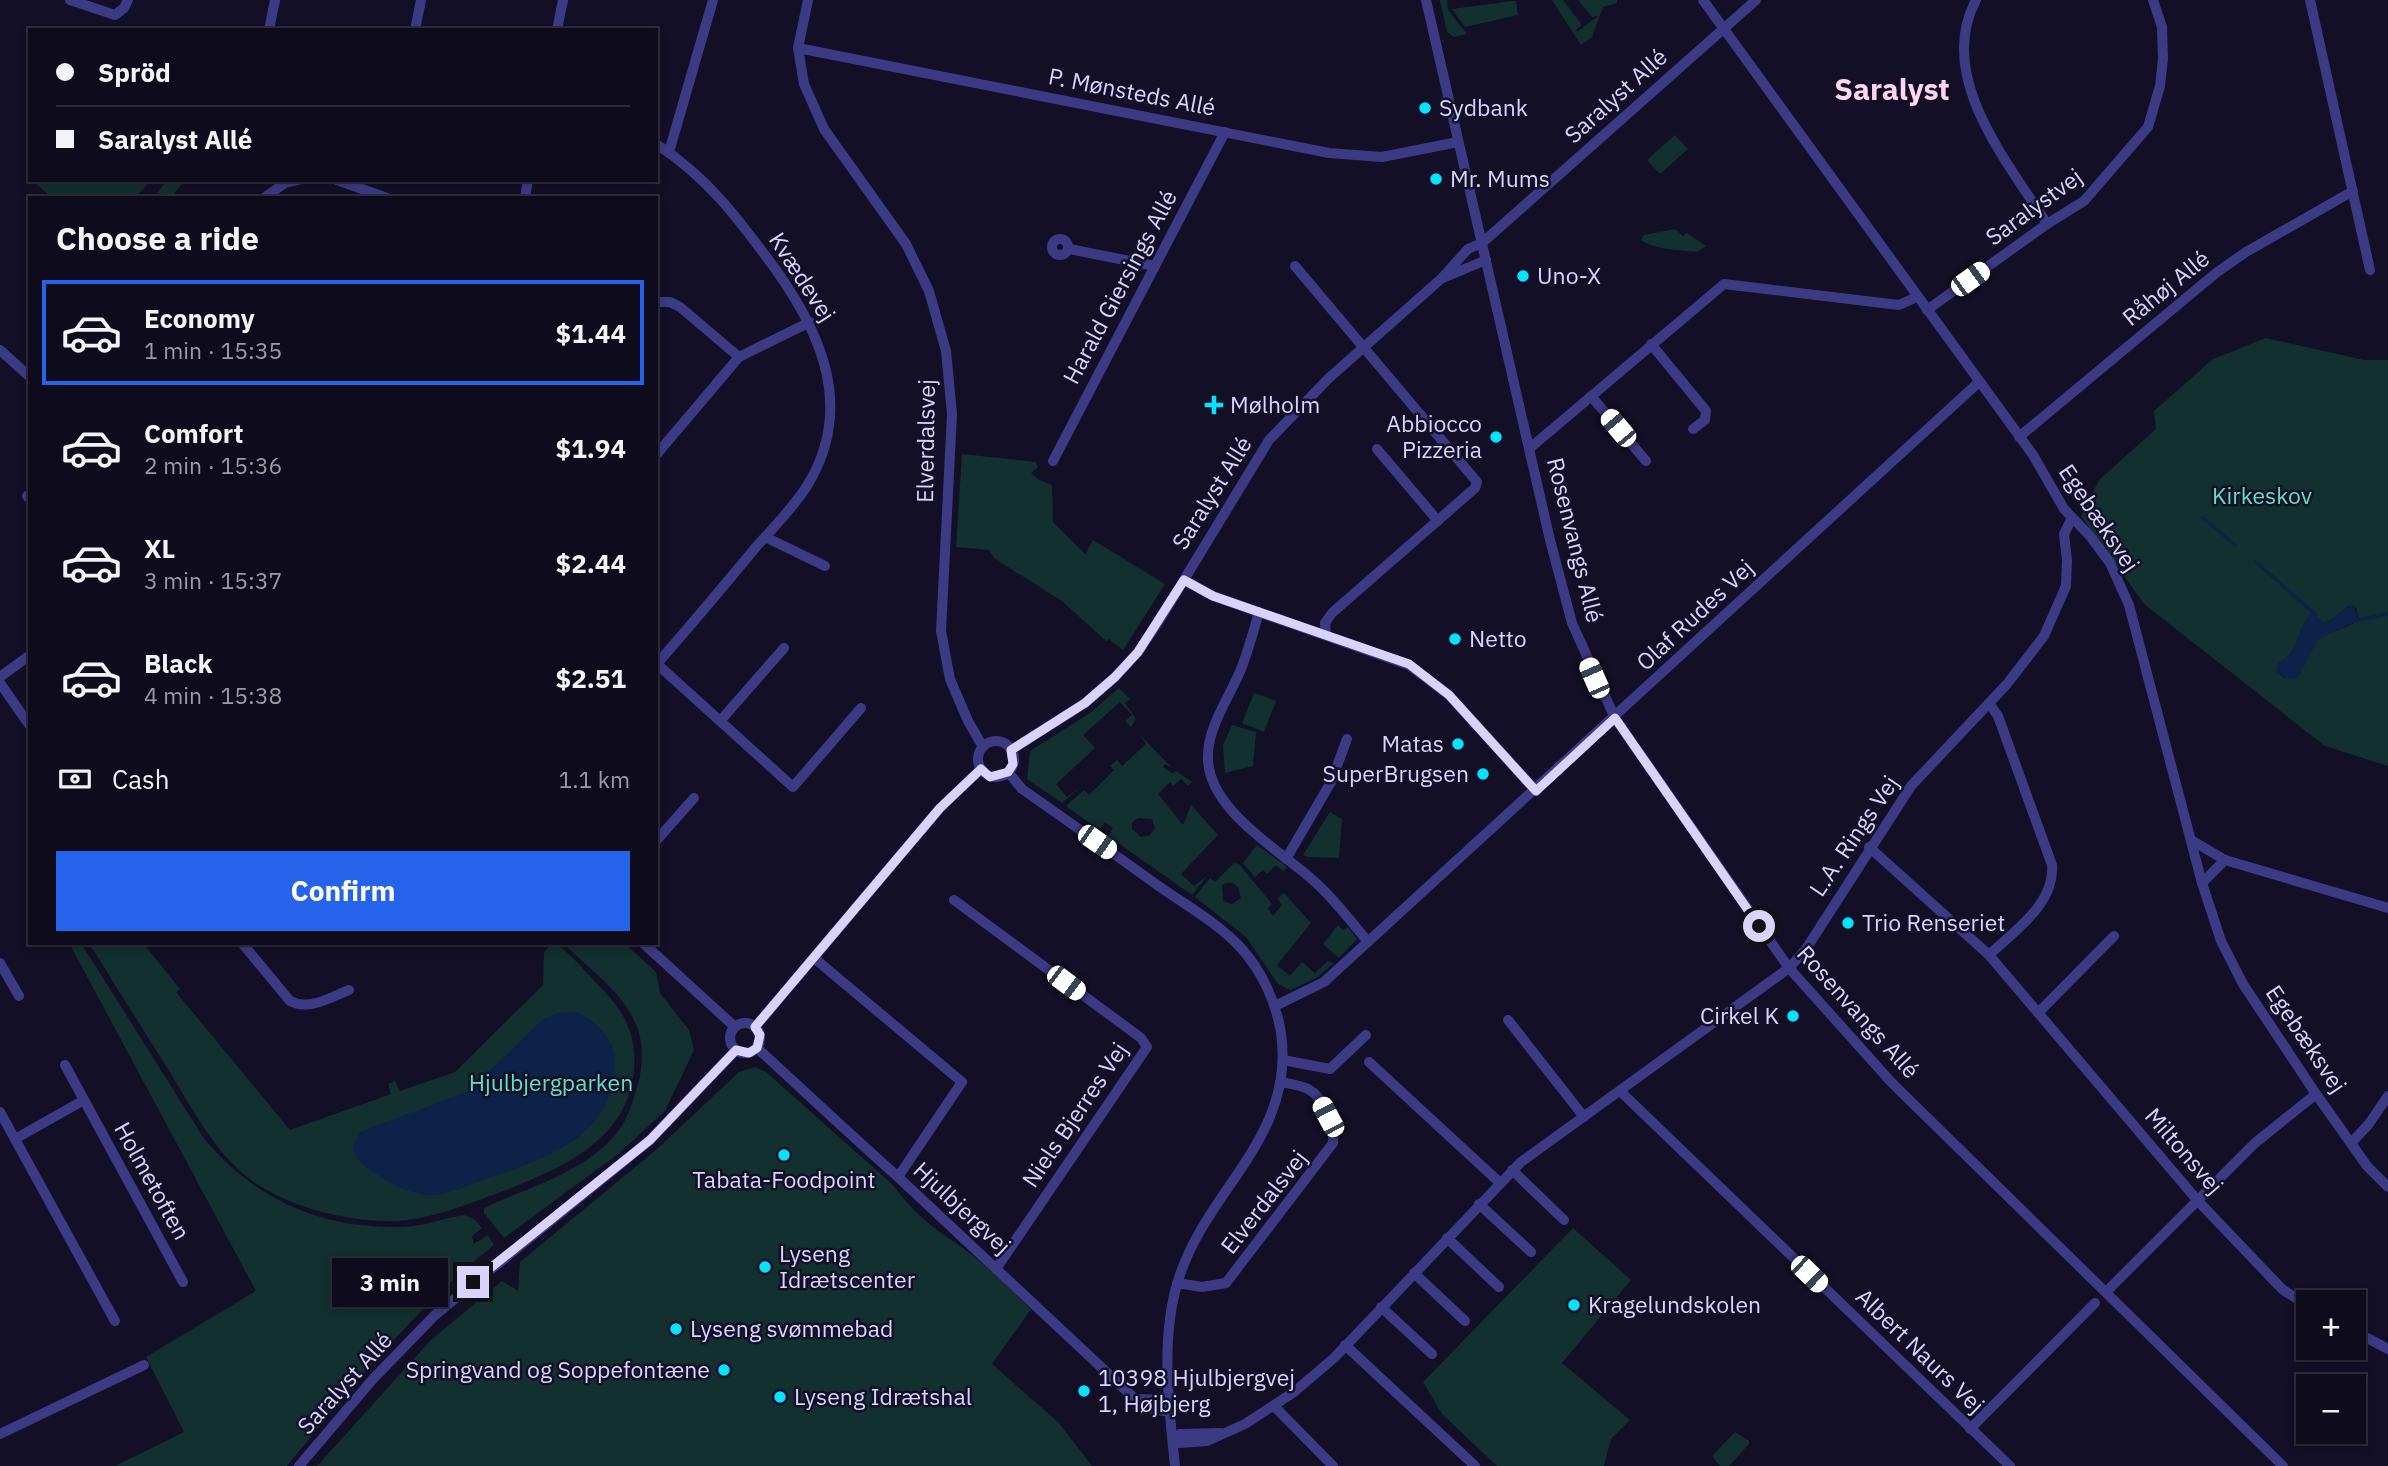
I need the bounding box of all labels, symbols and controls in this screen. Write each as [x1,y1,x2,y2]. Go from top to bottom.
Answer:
street label: Saralyst Allé [1558,41,1673,149]
text: Spröd [98,55,171,89]
street label: P. Mønsteds Allé [1046,60,1218,122]
district label: Saralyst [1834,69,1950,108]
place label: Sydbank [1439,92,1528,122]
marker: Sydbank [1417,100,1433,116]
text: Saralyst Allé [98,122,252,156]
street label: Saralystvej [1979,161,2088,251]
place label: Mr. Mums [1450,163,1550,193]
marker: Mr. Mums [1428,171,1444,187]
street label: Harald Giersings Allé [1055,184,1183,389]
text: Choose a ride [56,217,259,259]
street label: Kvædevej [763,226,843,327]
street label: Råhøj Allé [2116,243,2215,332]
car [1947,258,1994,300]
place label: Uno-X [1537,260,1601,290]
marker: Uno-X [1515,268,1531,284]
icon: car [60,301,123,364]
text: Economy [144,301,255,335]
text: $1.44 [556,316,626,350]
text: 1 min · 15:35 [144,335,282,365]
street label: Elverdalsvej [909,379,941,503]
place label: Mølholm [1230,389,1320,419]
marker: Mølholm [1204,395,1224,415]
car [1597,405,1640,451]
place label: Abbiocco Pizzeria [1386,408,1482,464]
icon: car [60,416,123,479]
text: Comfort [144,416,243,450]
marker: Abbiocco Pizzeria [1488,429,1504,445]
street label: Saralyst Allé [1165,430,1258,555]
text: $1.94 [556,431,626,465]
text: 2 min · 15:36 [144,450,282,480]
street label: Rosenvangs Allé [1541,454,1611,625]
street label: Egebæksvej [2053,458,2147,577]
park label: Kirkeskov [2212,480,2312,510]
icon: car [60,531,123,594]
text: XL [144,531,175,565]
text: $2.44 [556,546,626,580]
street label: Olaf Rudes Vej [1629,552,1759,676]
text: 3 min · 15:37 [144,565,282,595]
place label: Netto [1469,623,1527,653]
marker: Netto [1447,631,1463,647]
icon: car [60,646,123,709]
text: Black [144,646,212,680]
car [1576,655,1613,701]
text: $2.51 [556,661,626,695]
text: 4 min · 15:38 [144,680,282,710]
place label: Matas [1381,728,1444,758]
marker: Matas [1450,736,1466,752]
place label: SuperBrugsen [1323,758,1469,788]
icon: cash [56,760,94,798]
text: Cash [112,762,169,796]
text: 1.1 km [559,764,630,794]
marker: SuperBrugsen [1475,766,1491,782]
street label: L.A. Rings Vej [1802,769,1905,902]
car [1074,821,1121,863]
button: Confirm [56,851,630,931]
place label: Trio Renseriet [1862,907,2005,937]
route start [1743,910,1775,942]
marker: Trio Renseriet [1840,915,1856,931]
street label: Rosenvangs Allé [1791,939,1926,1084]
car [1043,962,1090,1004]
street label: Egebæksvej [2260,979,2354,1098]
place label: Cirkel K [1700,1000,1779,1030]
marker: Cirkel K [1785,1008,1801,1024]
street label: Niels Bjerres Vej [1015,1036,1134,1193]
park label: Hjulbjergparken [469,1067,633,1097]
car [1309,1094,1348,1140]
street label: Miltonsvej [2139,1101,2230,1200]
street label: Holmetoften [108,1116,197,1245]
street label: Elverdalsvej [1213,1143,1313,1259]
marker: Tabata-Foodpoint [776,1147,792,1163]
street label: Hjulbjergvej [908,1154,1018,1260]
place label: Tabata-Foodpoint [692,1164,876,1194]
place label: Lyseng Idrætscenter [779,1238,916,1294]
car [1787,1252,1832,1296]
callout: 3 min [333,1258,448,1306]
marker: Lyseng Idrætscenter [757,1259,773,1275]
route end [457,1266,489,1298]
text: 3 min [360,1267,420,1297]
street label: Albert Naurs Vej [1850,1281,1991,1419]
place label: Kragelundskolen [1588,1289,1761,1319]
map controls [2296,1290,2366,1444]
button: + [2296,1290,2366,1360]
marker: Kragelundskolen [1566,1297,1582,1313]
place label: Lyseng svømmebad [690,1313,893,1343]
marker: Lyseng svømmebad [668,1321,684,1337]
street label: Saralyst Allé [290,1325,398,1440]
place label: Springvand og Soppefontæne [406,1354,710,1384]
marker: Springvand og Soppefontæne [716,1362,732,1378]
place label: 10398 Hjulbjergvej 1, Højbjerg [1098,1362,1295,1418]
button: − [2296,1374,2366,1444]
place label: Lyseng Idrætshal [794,1381,972,1411]
marker: 10398 Hjulbjergvej 1, Højbjerg [1076,1383,1092,1399]
marker: Lyseng Idrætshal [772,1389,788,1405]

